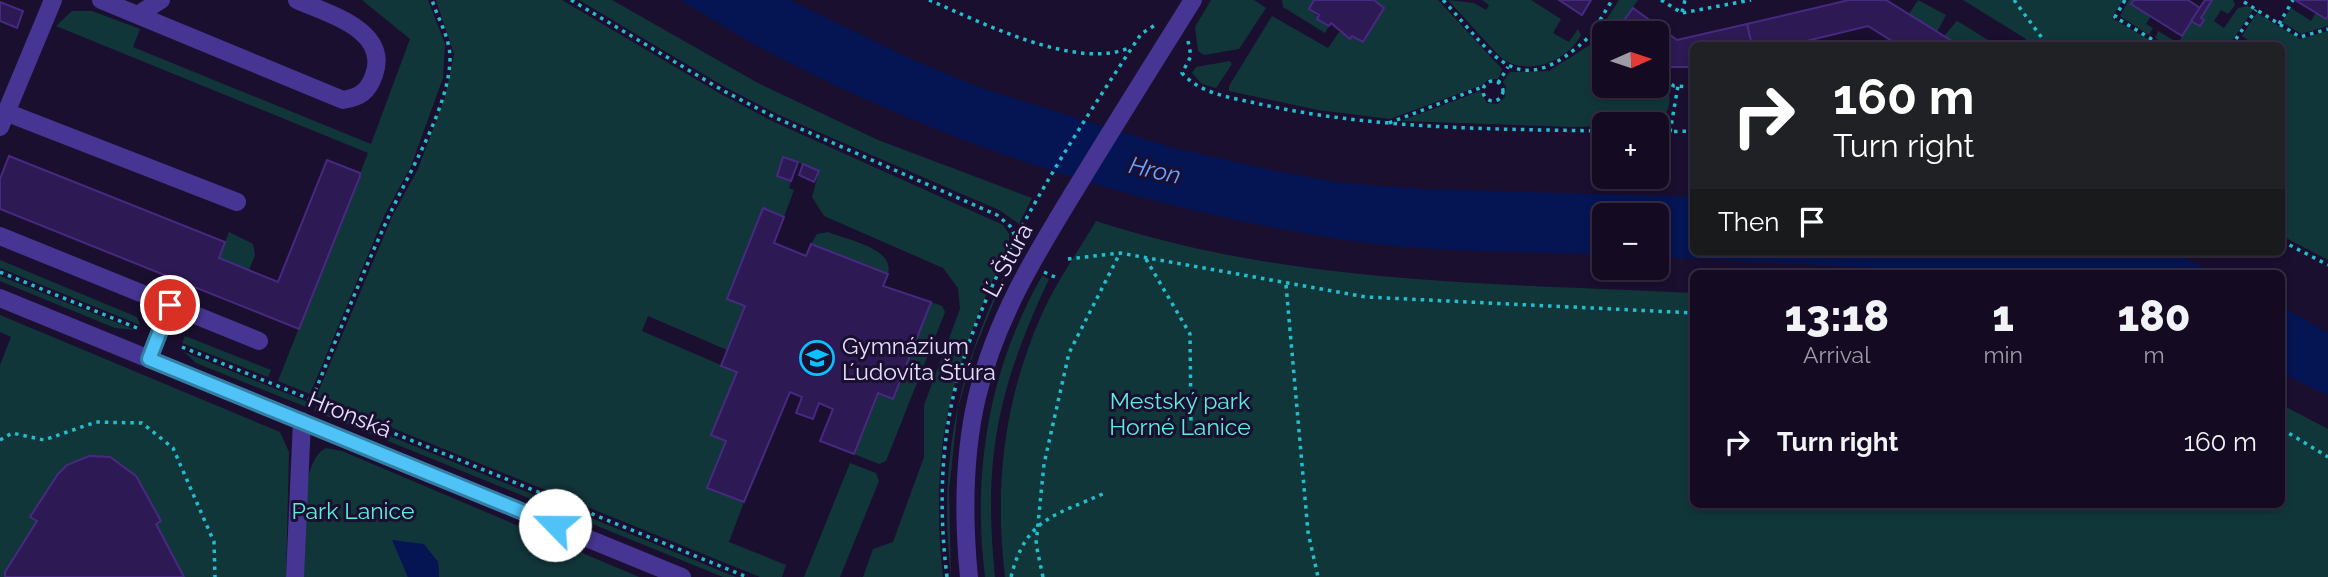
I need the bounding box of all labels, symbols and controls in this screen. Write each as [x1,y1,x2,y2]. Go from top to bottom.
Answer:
north arrow [1592,21,1670,98]
map controls [1592,21,1669,280]
text: 160 m [1833,68,1974,125]
icon: right [1718,70,1809,161]
button: + [1592,112,1669,189]
text: Turn right [1833,127,1974,164]
water label: Hron [1126,150,1184,190]
button: − [1592,203,1669,280]
icon: arrive [1793,203,1831,241]
text: Then [1718,207,1779,237]
street label: Ľ. Štúra [976,219,1038,301]
pin [140,275,200,335]
icon: arrive [151,286,189,324]
text: 13:18 [1784,292,1889,341]
text: 1 [1992,292,2014,341]
text: 180 [2117,292,2190,341]
place label: Gymnázium Ľudovíta Štúra [842,332,996,385]
school or university icon: Gymnázium Ľudovíta Štúra [798,339,836,377]
text: Arrival [1803,341,1870,368]
text: min [1983,341,2023,368]
text: m [2143,341,2165,368]
street label: Hronská [304,385,396,443]
park label: Mestský park Horné Lanice [1109,387,1251,440]
icon: right [1718,423,1756,461]
text: Turn right [1777,427,1898,457]
text: 160 m [2184,427,2257,457]
position arrow [518,488,592,562]
park label: Park Lanice [291,497,415,524]

